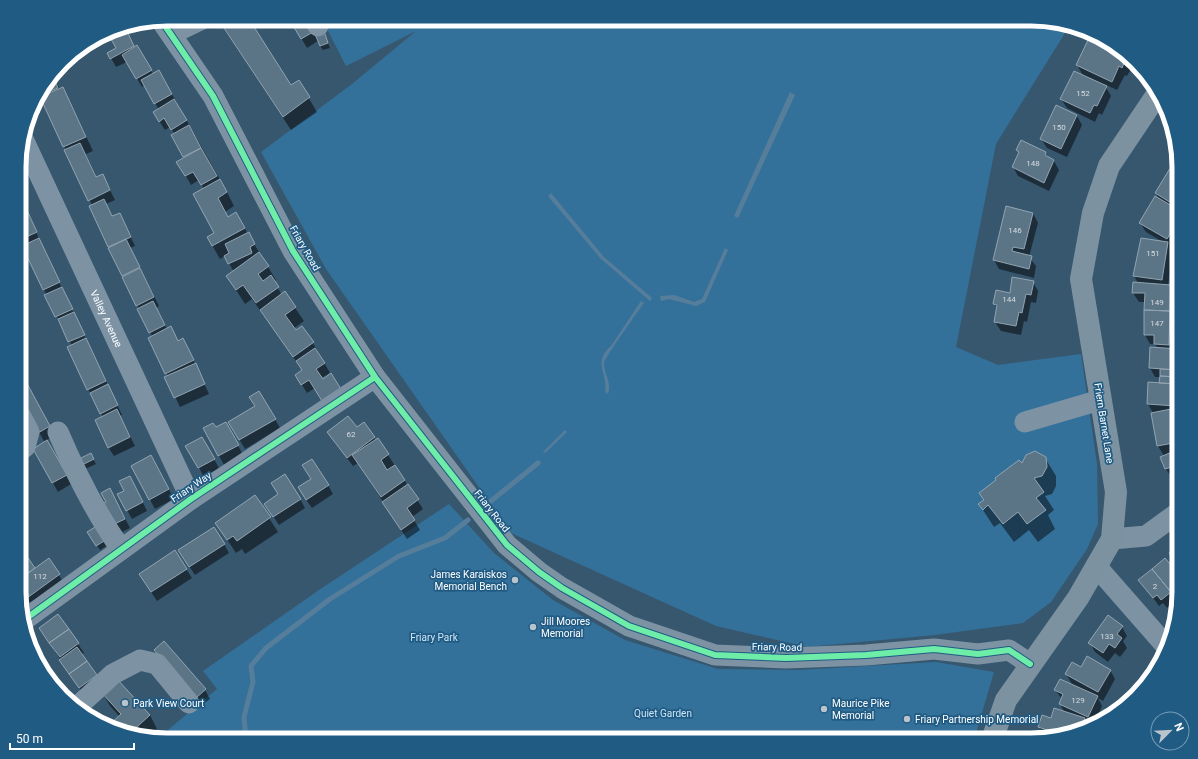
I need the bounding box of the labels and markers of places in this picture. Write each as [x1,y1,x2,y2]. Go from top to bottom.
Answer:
place label: James Karaiskos Memorial Bench [430,569,507,592]
marker: James Karaiskos Memorial Bench [510,575,520,585]
place label: Jill Moores Memorial [541,616,590,639]
marker: Jill Moores Memorial [528,622,538,632]
marker: Park View Court [120,698,130,708]
place label: Park View Court [133,698,204,709]
place label: Maurice Pike Memorial [832,698,890,721]
marker: Maurice Pike Memorial [819,704,829,714]
marker: Friary Partnership Memorial [902,714,912,724]
place label: Friary Partnership Memorial [915,714,1039,725]

